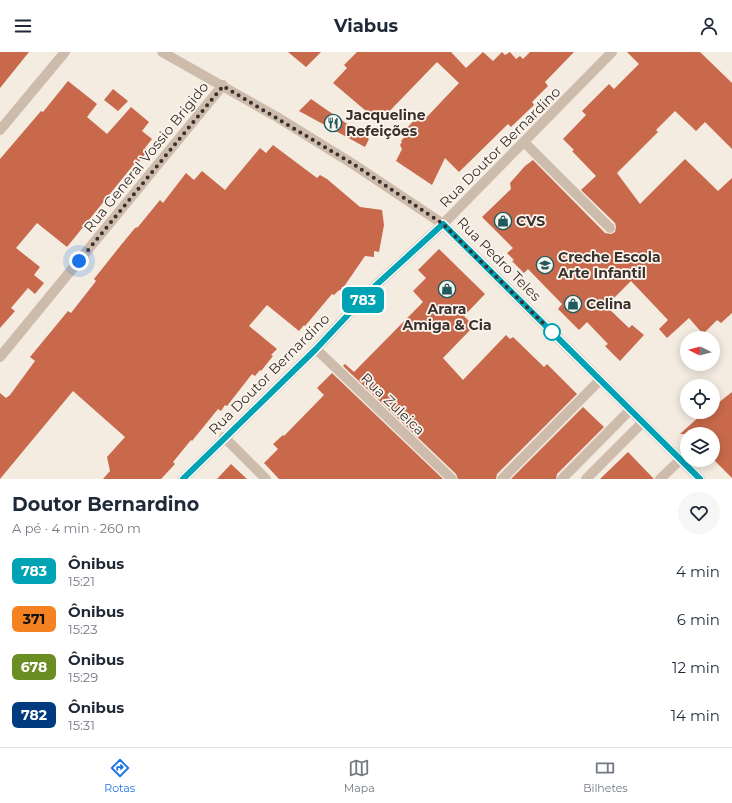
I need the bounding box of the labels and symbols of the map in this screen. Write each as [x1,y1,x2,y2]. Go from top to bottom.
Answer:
street label: Rua General Vossio Brigido [80,78,212,236]
street label: Rua Doutor Bernardino [436,83,564,211]
place label: Jacqueline Refeições [345,106,426,140]
restaurant icon: Jacqueline Refeições [323,113,343,133]
shop icon: CVS [493,211,513,231]
place label: CVS [516,212,545,230]
street label: Rua Pedro Teles [453,213,545,305]
place label: Creche Escola Arte Infantil [557,248,661,282]
your location [69,251,89,271]
school or university icon: Creche Escola Arte Infantil [535,255,555,275]
shop icon: Arara Amiga & Cia [437,279,457,299]
line badge: 783 [340,287,386,313]
shop icon: Celina [563,294,583,314]
place label: Celina [586,295,631,313]
place label: Arara Amiga & Cia [401,300,492,334]
street label: Rua Doutor Bernardino [205,310,333,438]
unlabelled marker [543,323,561,341]
north arrow [680,331,720,371]
street label: Rua Zuleica [357,369,429,439]

